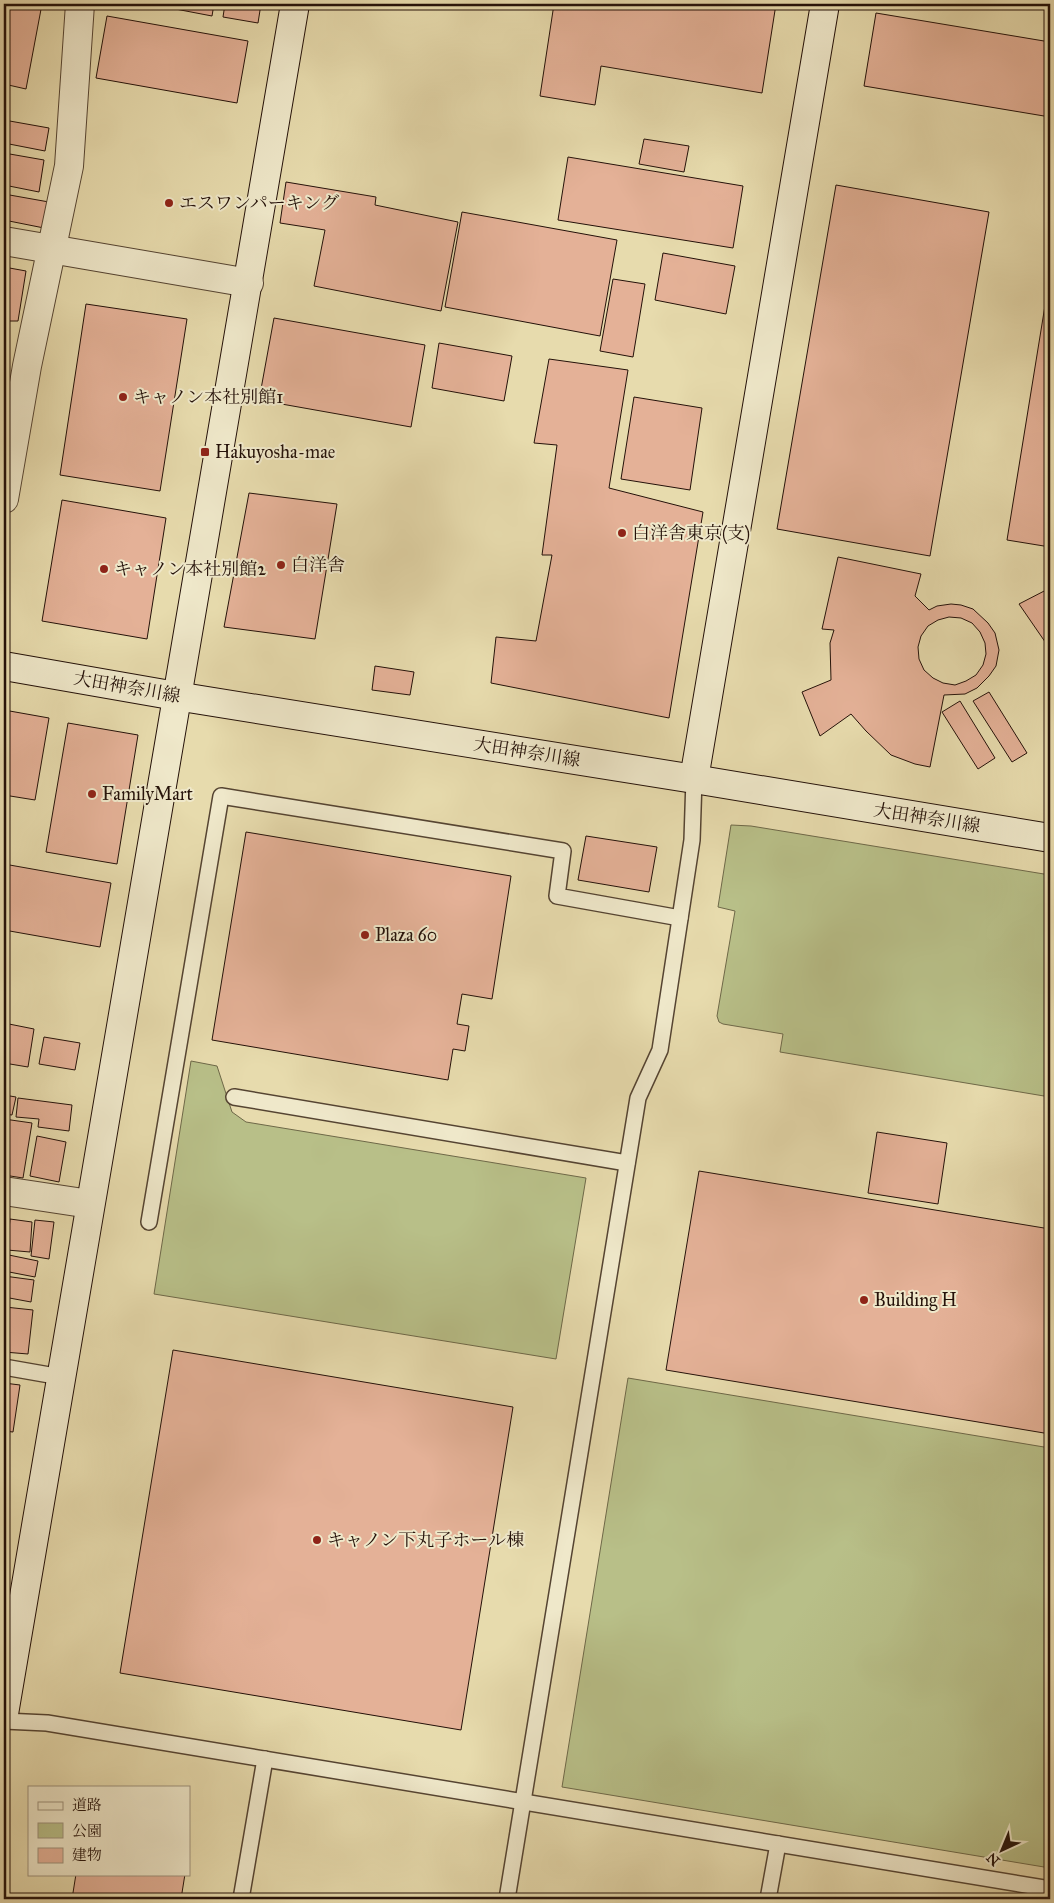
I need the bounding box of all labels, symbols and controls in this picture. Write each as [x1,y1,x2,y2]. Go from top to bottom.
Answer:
place label: エスワンパーキング [179,192,339,214]
marker: エスワンパーキング [163,197,175,209]
place label: キャノン本社別館1 [133,386,283,408]
marker: キャノン本社別館1 [117,391,129,403]
place label: Hakuyosha-mae [215,441,335,463]
marker: Hakuyosha-mae [199,446,211,458]
place label: 白洋舎東京(支) [632,522,750,545]
marker: 白洋舎東京(支) [616,527,628,539]
place label: 白洋舎 [291,554,345,576]
place label: キャノン本社別館2 [114,558,266,580]
marker: 白洋舎 [275,559,287,571]
marker: キャノン本社別館2 [98,563,110,575]
street label: 大田神奈川線 [72,667,182,707]
street label: 大田神奈川線 [472,733,582,771]
place label: FamilyMart [102,783,194,805]
marker: FamilyMart [86,788,98,800]
street label: 大田神奈川線 [872,799,982,837]
place label: Plaza 60 [375,924,437,946]
marker: Plaza 60 [359,929,371,941]
place label: Building H [874,1289,957,1312]
marker: Building H [858,1294,870,1306]
place label: キャノン下丸子ホール棟 [327,1529,524,1551]
marker: キャノン下丸子ホール棟 [311,1534,323,1546]
legend [28,1786,190,1876]
text: 道路 [72,1796,102,1814]
text: 公園 [72,1822,102,1840]
north arrow [976,1826,1026,1876]
text: 建物 [72,1846,102,1864]
text: N [983,1849,1003,1869]

